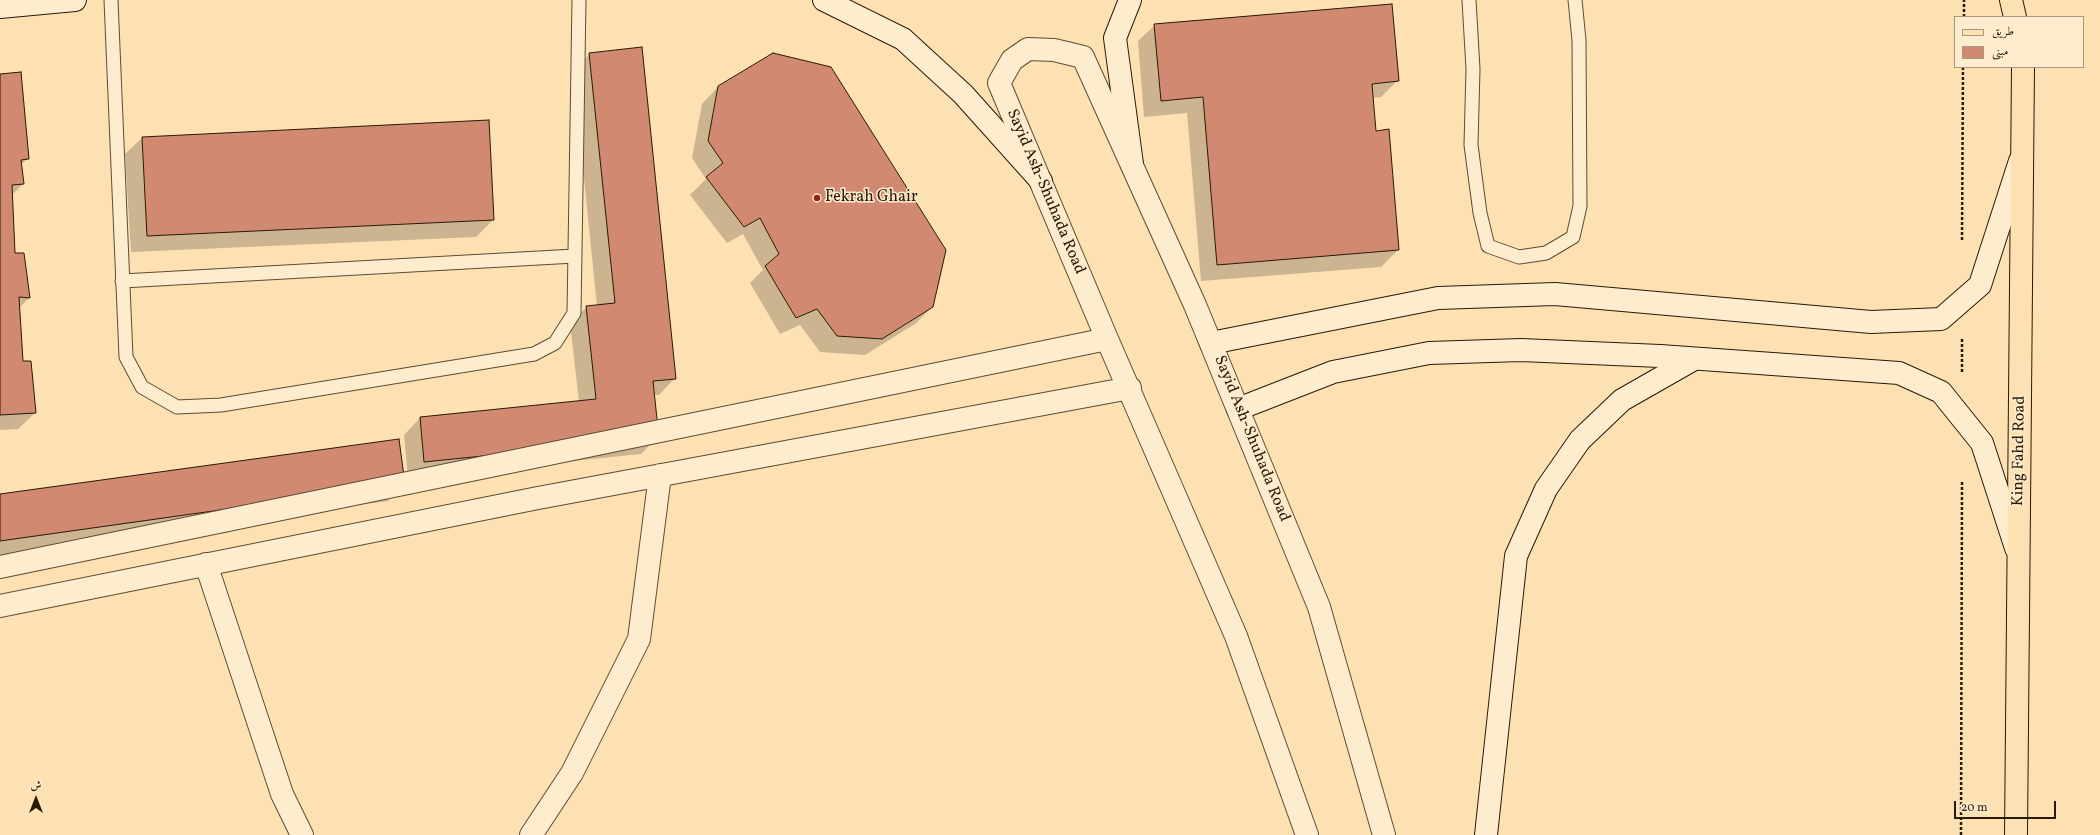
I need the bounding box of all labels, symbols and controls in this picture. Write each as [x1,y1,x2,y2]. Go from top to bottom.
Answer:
legend [1954,16,2084,68]
text: طريق [1992,24,2014,40]
text: مبنى [1992,44,2008,60]
street label: Sayid Ash-Shuhada Road [1001,107,1089,277]
place label: Fekrah Ghair [825,188,918,208]
marker: Fekrah Ghair [812,193,822,203]
street label: Sayid Ash-Shuhada Road [1209,353,1293,525]
street label: King Fahd Road [2009,396,2031,506]
north arrow [16,779,56,819]
text: ش [31,779,41,794]
scale bar [1956,793,2058,819]
text: 20 m [1961,800,1988,816]

